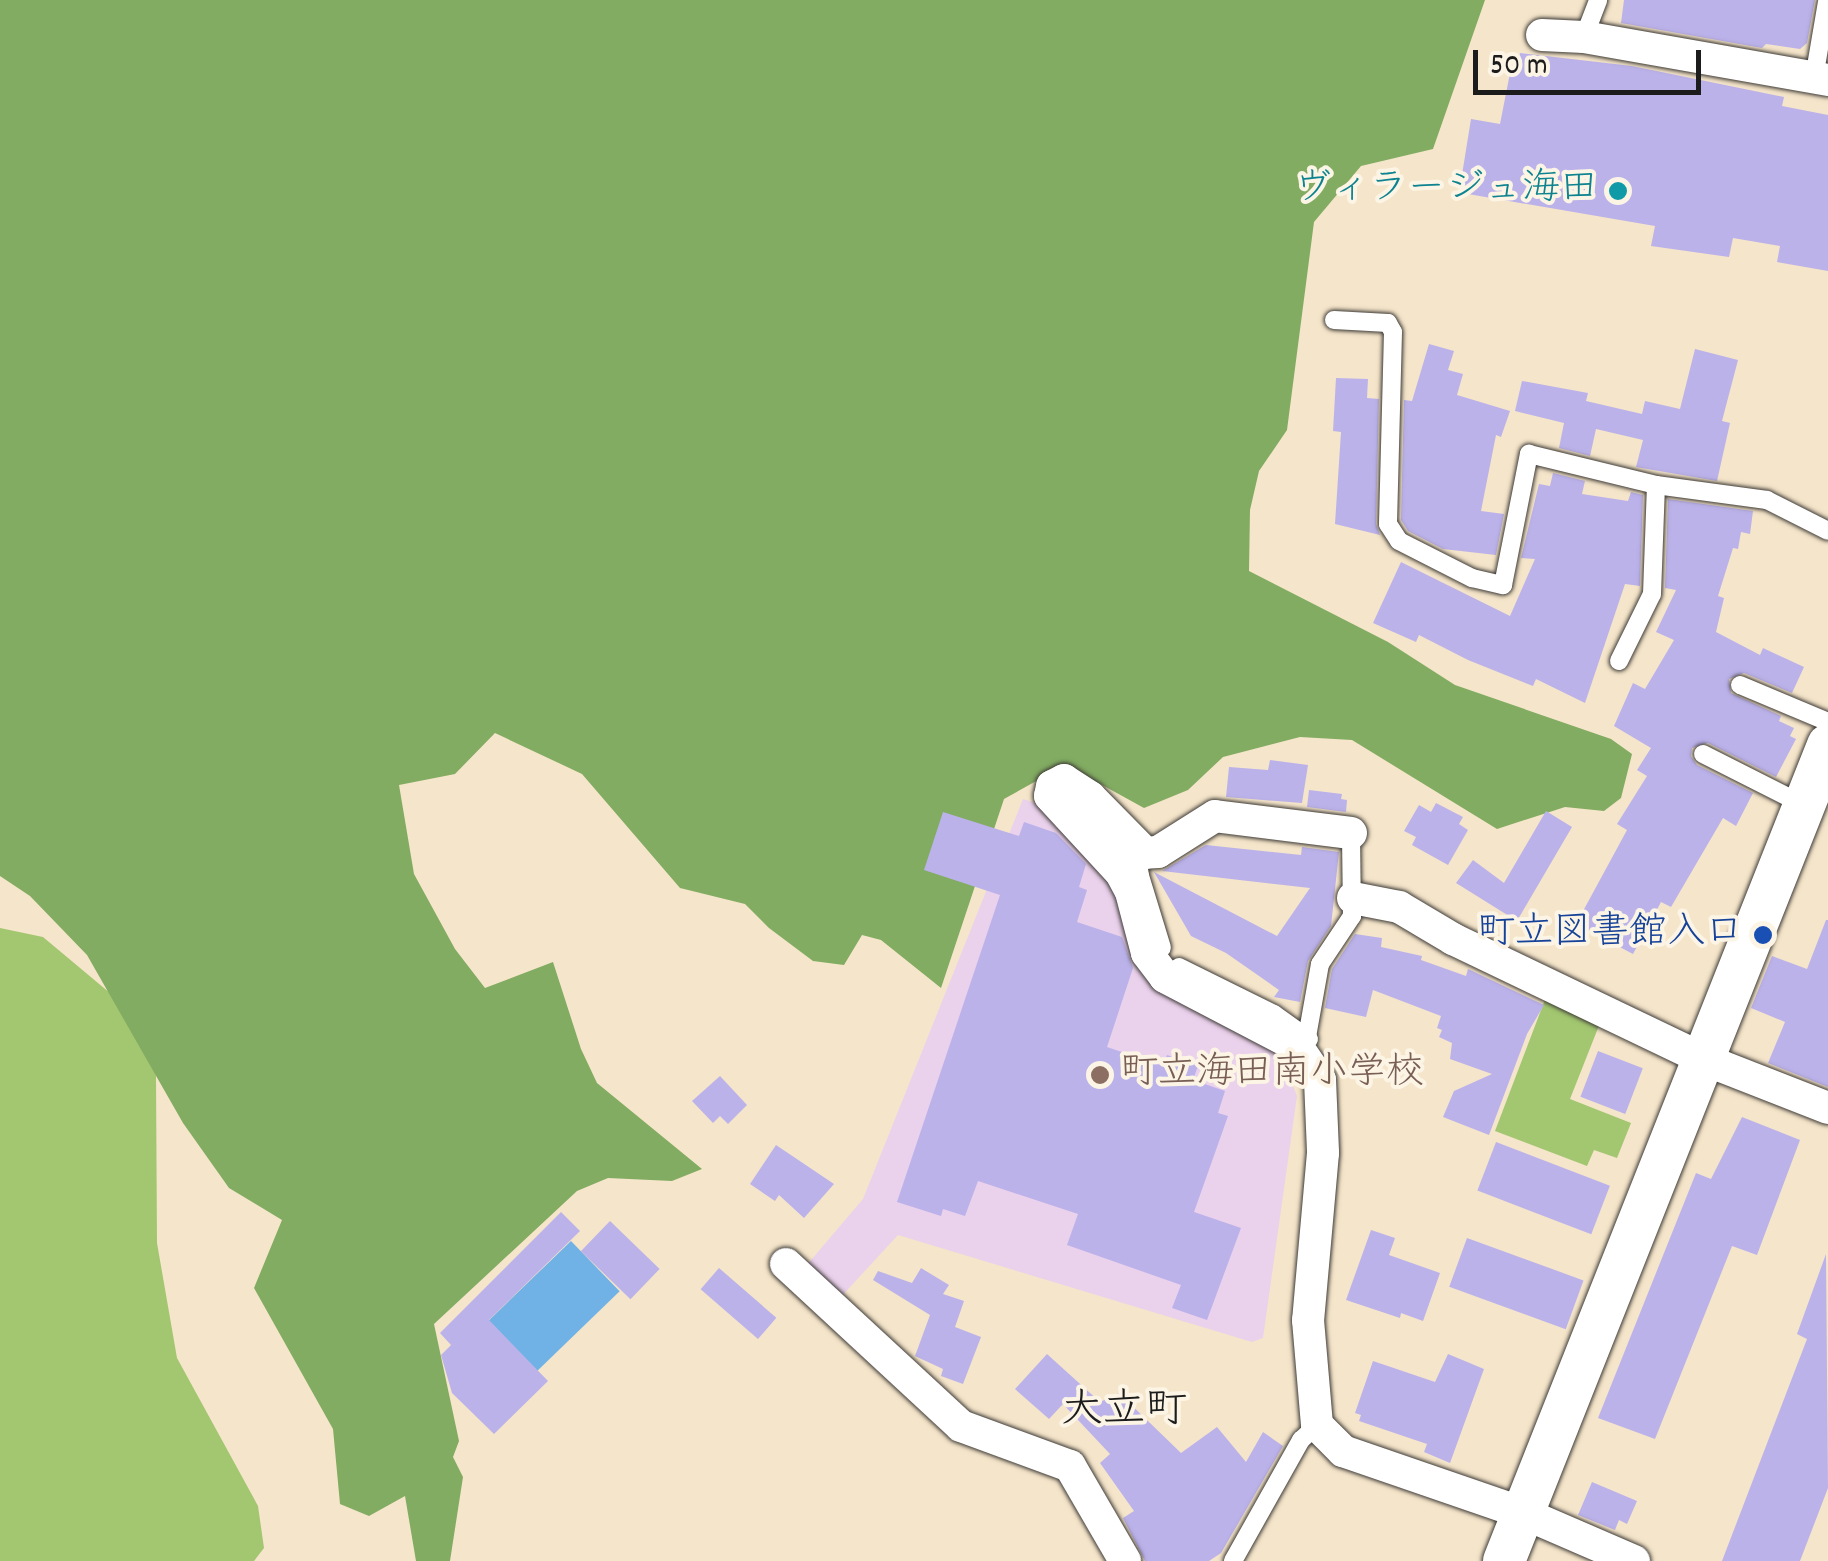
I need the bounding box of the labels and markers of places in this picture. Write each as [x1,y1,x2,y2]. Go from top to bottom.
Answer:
place label: ヴィラージュ海田 [1294,168,1598,214]
marker: ヴィラージュ海田 [1607,180,1629,202]
place label: 町立図書館入口 [1477,912,1743,958]
marker: 町立図書館入口 [1752,924,1774,946]
place label: 町立海田南小学校 [1120,1052,1424,1098]
marker: 町立海田南小学校 [1089,1064,1111,1086]

